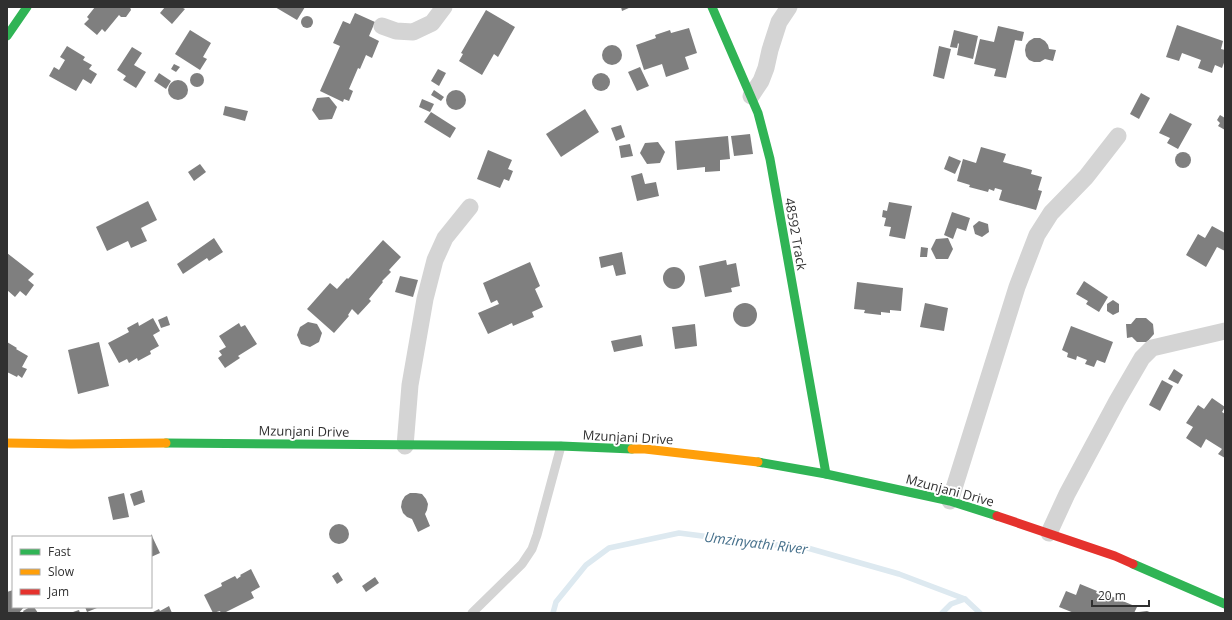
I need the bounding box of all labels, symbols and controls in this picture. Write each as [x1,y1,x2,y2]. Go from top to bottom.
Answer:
street label: 48592 Track [781,196,811,272]
street label: Mzunjani Drive [258,421,350,441]
street label: Mzunjani Drive [582,426,674,448]
street label: Mzunjani Drive [904,470,996,510]
water label: Umzinyathi River [703,527,809,558]
legend [12,536,152,608]
text: Fast [48,543,71,560]
text: Slow [48,563,75,580]
scale bar [1092,582,1149,608]
text: Jam [47,583,69,600]
text: 20 m [1098,587,1126,604]

